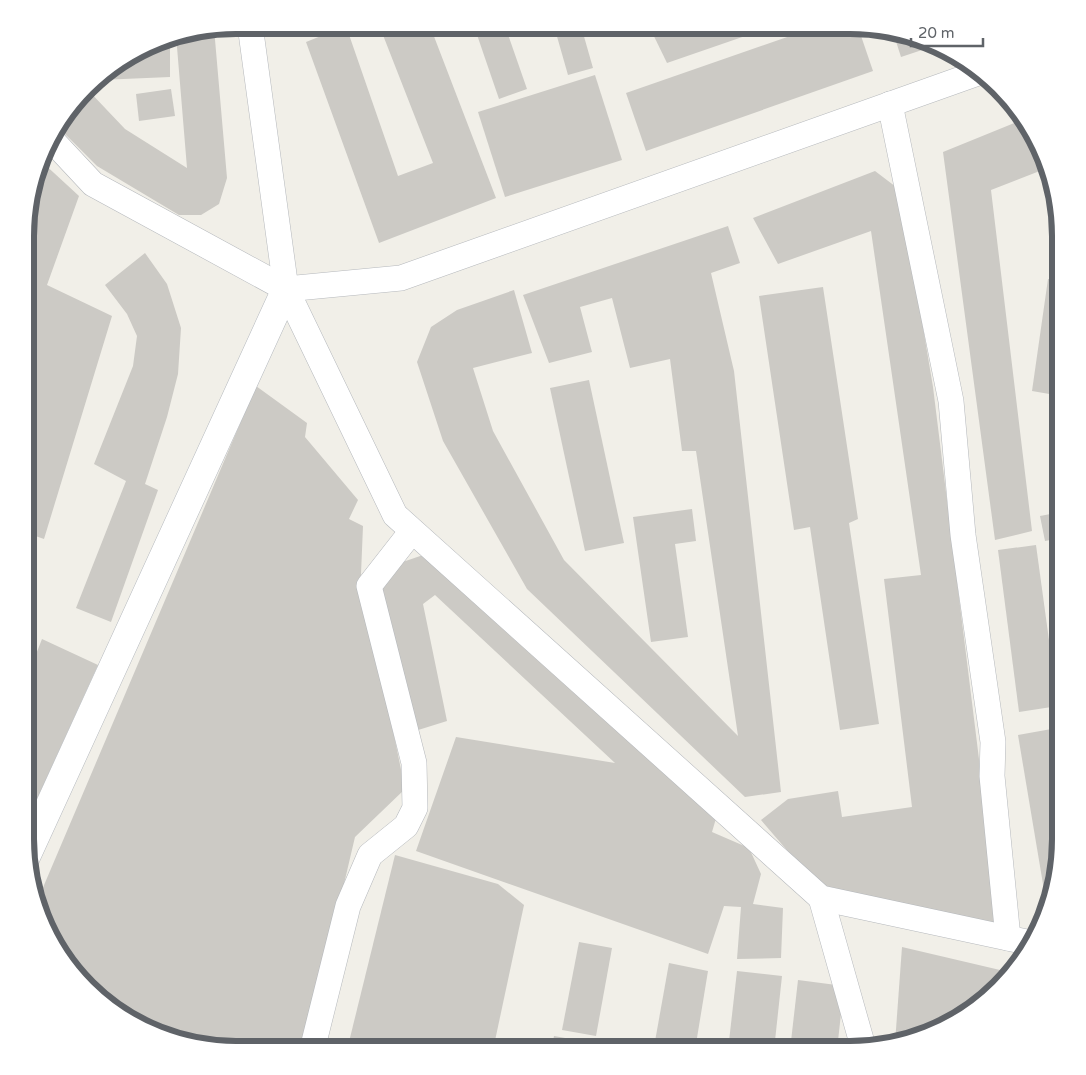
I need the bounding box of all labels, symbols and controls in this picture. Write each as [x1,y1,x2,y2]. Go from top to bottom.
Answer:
scale bar [911,15,984,47]
text: 20 m [918,24,955,42]

